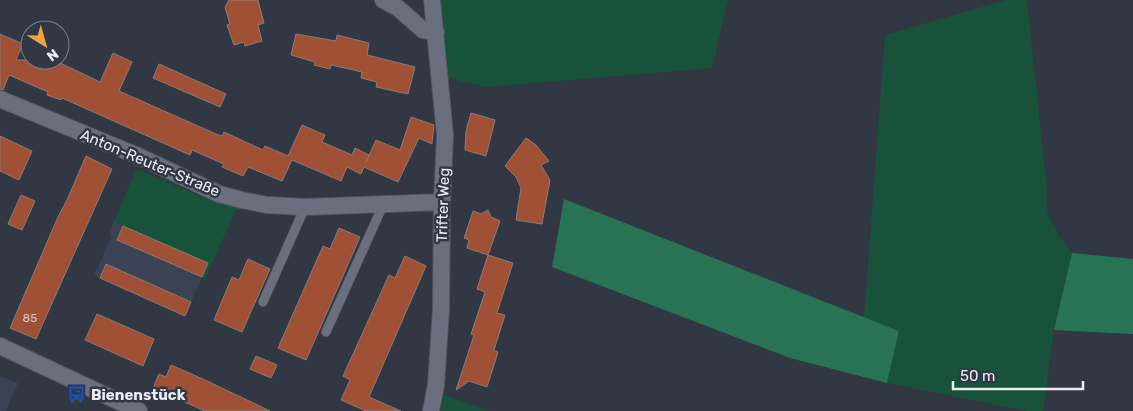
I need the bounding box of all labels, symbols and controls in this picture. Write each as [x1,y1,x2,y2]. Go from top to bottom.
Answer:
north arrow [20,20,70,70]
text: N [43,45,62,65]
street label: Anton-Reuter-Straße [78,125,222,201]
street label: Trifter Weg [433,167,453,243]
house number: 85 [23,311,37,325]
scale bar [953,358,1083,390]
text: 50 m [960,367,995,385]
bus stop icon: Bienenstück [67,385,87,405]
place label: Bienenstück [91,386,186,404]

